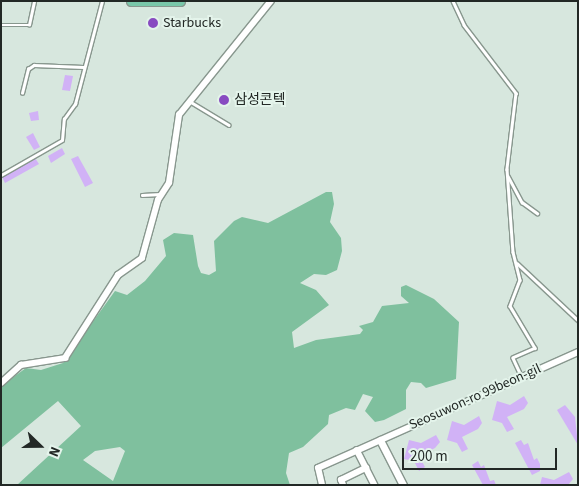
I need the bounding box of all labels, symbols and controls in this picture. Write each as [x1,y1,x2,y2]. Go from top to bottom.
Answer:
place label: Starbucks [163,15,221,31]
marker: Starbucks [147,17,159,29]
place label: 삼성콘텍 [234,92,286,108]
marker: 삼성콘텍 [218,94,230,106]
street label: Seosuwon-ro 99beon-gil [407,360,543,434]
north arrow [15,421,65,471]
scale bar [404,438,559,470]
text: N [43,444,65,460]
text: 200 m [410,446,448,467]

